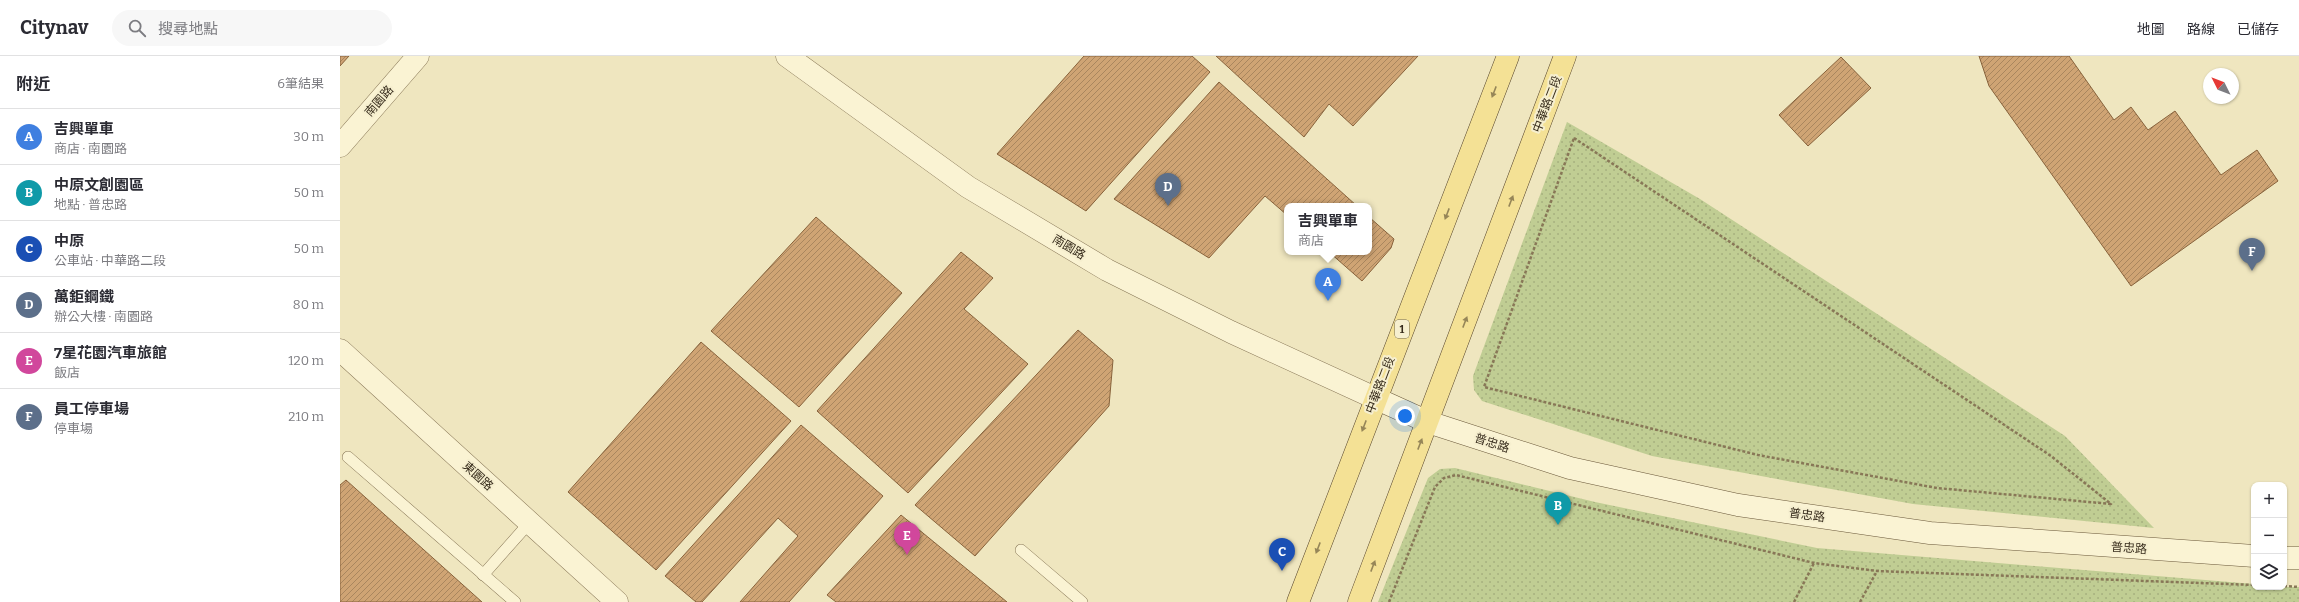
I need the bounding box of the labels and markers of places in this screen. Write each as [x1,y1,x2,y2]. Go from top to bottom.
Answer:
pin: D [1155,173,1181,206]
pin: F [2239,238,2265,271]
pin: A [1315,268,1341,301]
pin: B [1545,492,1571,525]
pin: E [894,522,920,555]
pin: C [1269,538,1295,571]

